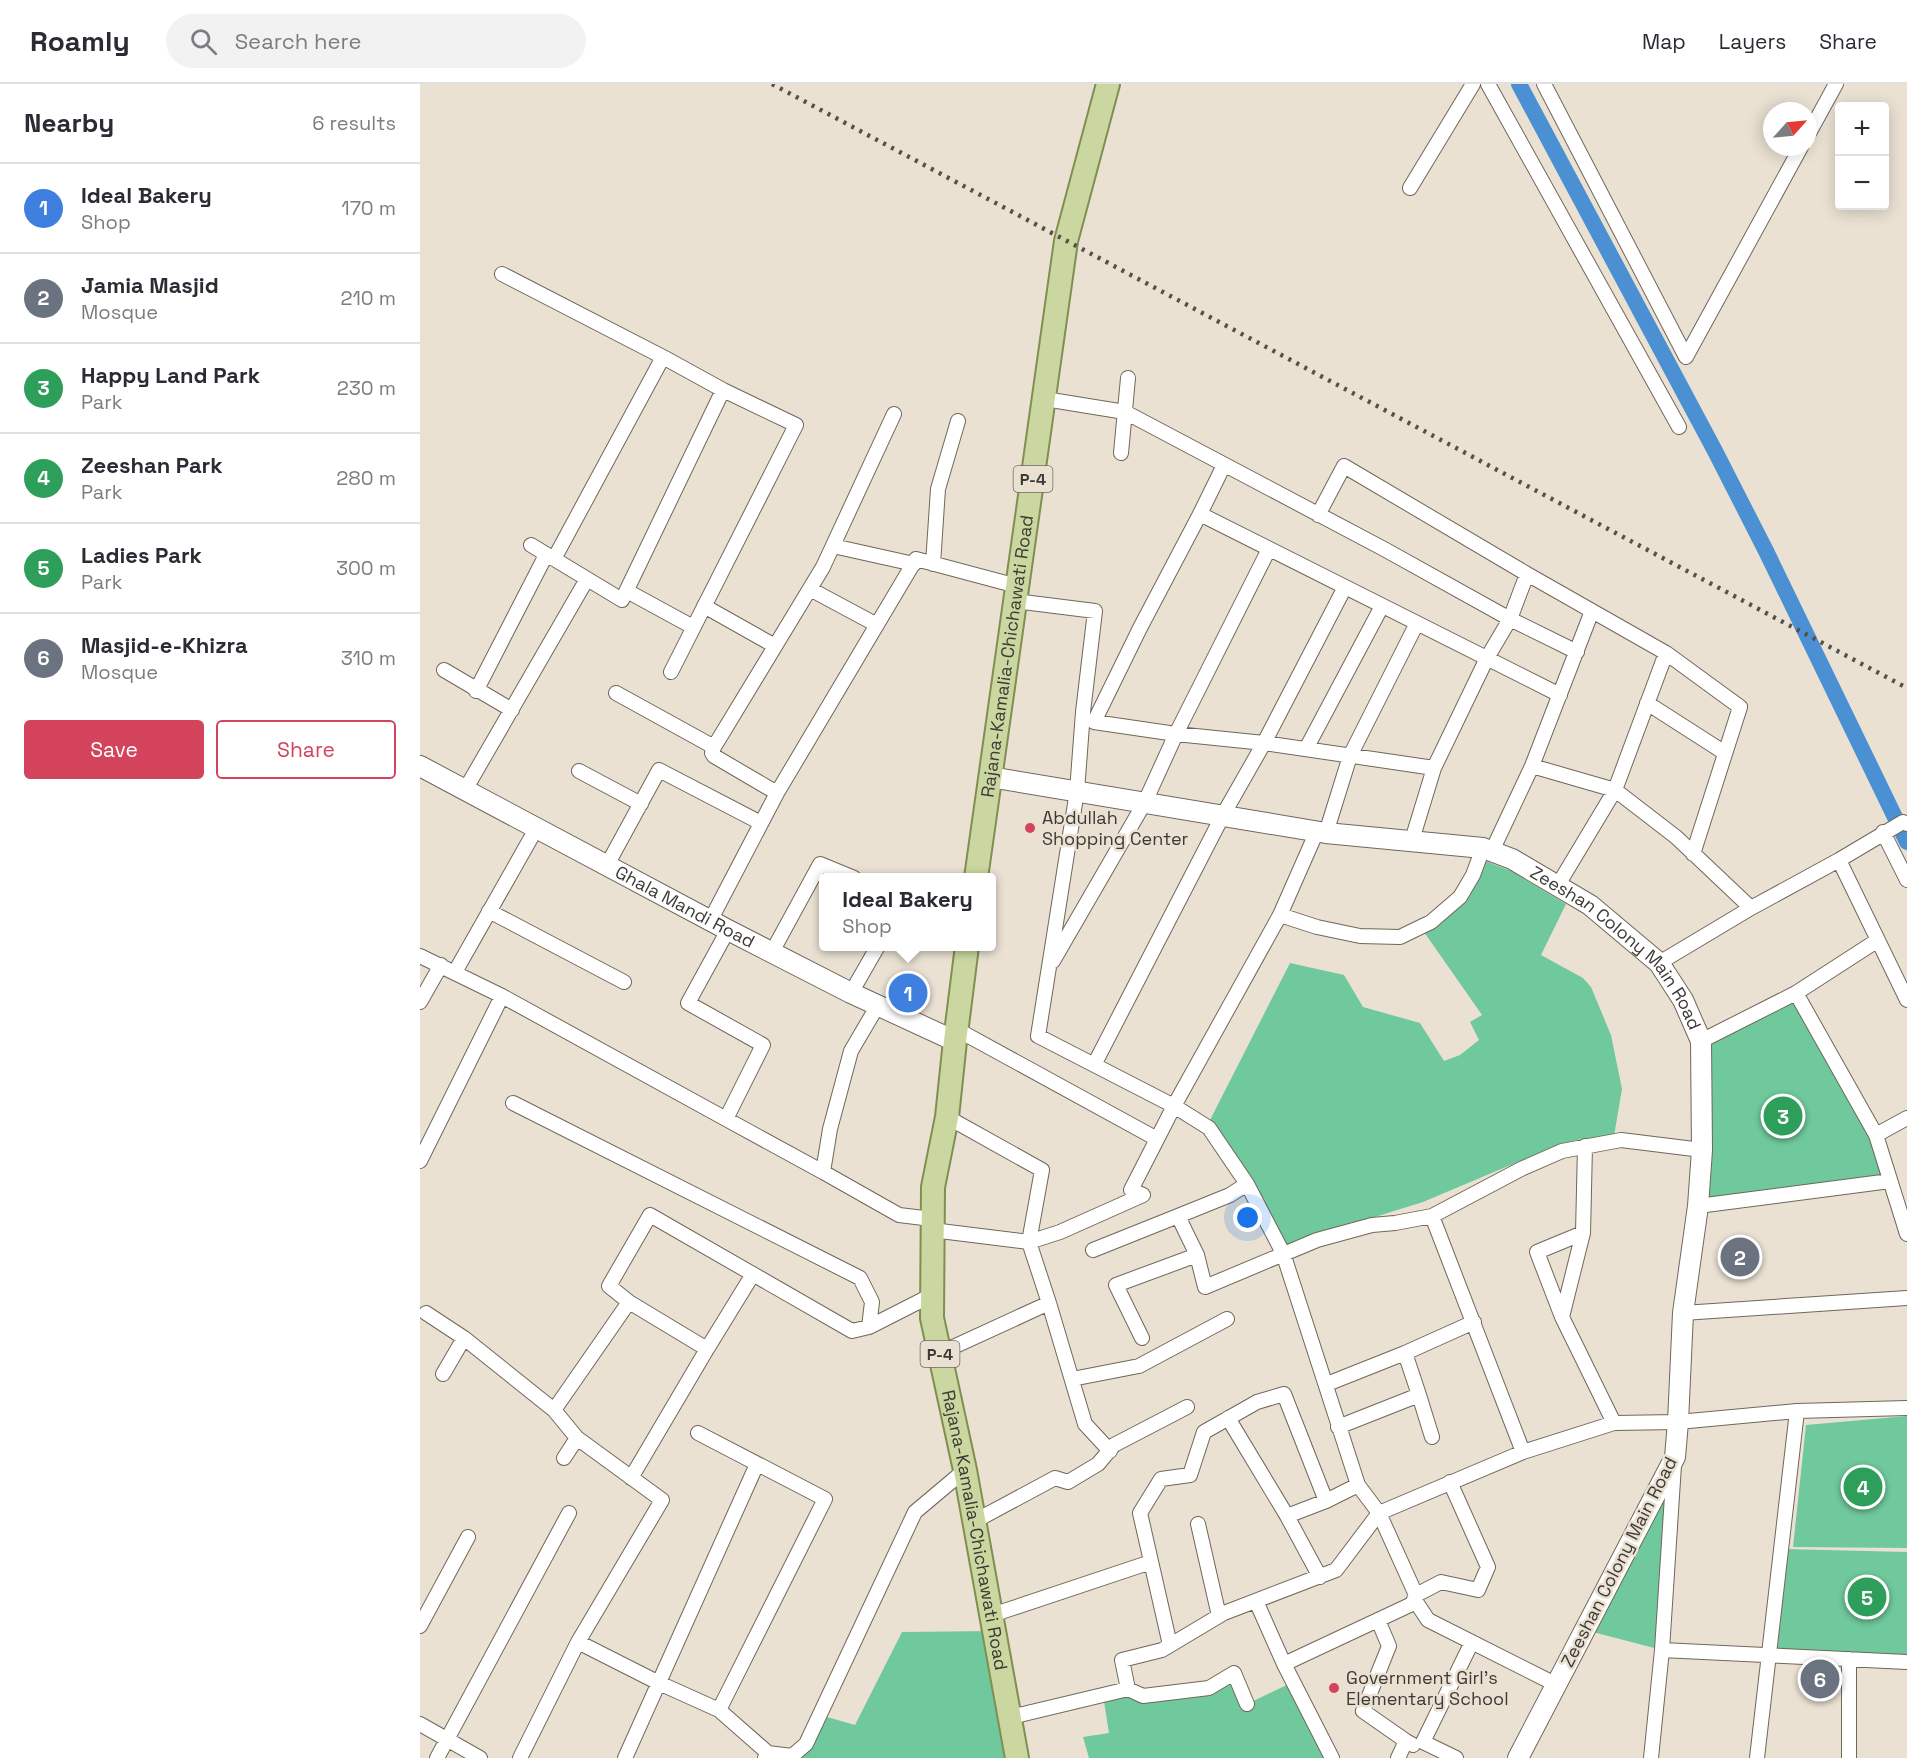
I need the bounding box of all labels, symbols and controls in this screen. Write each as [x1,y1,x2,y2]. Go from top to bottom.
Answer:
search box [166,14,586,68]
text: Roamly [30,23,130,59]
icon: search [187,25,220,58]
text: Search here [235,27,361,55]
text: Map [1642,28,1686,55]
text: Layers [1719,28,1786,55]
text: Share [1819,28,1877,55]
north arrow [1763,102,1817,156]
map controls [1835,102,1889,210]
button: + [1835,102,1889,156]
text: Nearby [24,106,114,140]
text: 6 results [312,110,396,136]
button: − [1835,156,1889,210]
text: Ideal Bakery [81,181,212,209]
text: 1 [39,195,48,221]
text: 170 m [341,195,396,221]
text: Shop [81,209,131,235]
text: Jamia Masjid [81,271,219,299]
text: 2 [38,285,49,311]
text: 210 m [340,285,396,311]
text: Mosque [81,299,158,325]
text: Happy Land Park [81,361,260,389]
text: 3 [37,375,50,401]
text: 230 m [337,375,396,401]
text: Park [81,389,123,415]
text: Zeeshan Park [81,451,223,479]
text: 4 [37,465,50,491]
text: 280 m [336,465,396,491]
road number: P-4 [1014,466,1052,492]
text: Park [81,479,123,505]
street label: Rajana-Kamalia-Chichawati Road [976,513,1038,799]
text: Ladies Park [81,541,202,569]
text: 5 [38,555,50,581]
text: 300 m [336,555,396,581]
text: Park [81,569,123,595]
text: Masjid-e-Khizra [81,631,248,659]
text: 6 [37,645,50,671]
text: 310 m [341,645,396,671]
text: Mosque [81,659,158,685]
button: Save [24,720,204,779]
button: Share [216,720,396,779]
place label: Abdullah Shopping Center [1042,806,1189,850]
marker: Abdullah Shopping Center [1023,821,1037,835]
street label: Ghala Mandi Road [611,860,759,953]
street label: Zeeshan Colony Main Road [1526,860,1707,1033]
popup [819,873,996,951]
text: Ideal Bakery [842,885,973,913]
text: Shop [842,913,892,939]
pin: 1 [888,970,928,1016]
pin: 3 [1764,1094,1802,1138]
your location [1233,1203,1262,1232]
pin: 2 [1720,1234,1760,1280]
road number: P-4 [920,1341,960,1367]
street label: Rajana-Kamalia-Chichawati Road [937,1388,1013,1672]
street label: Zeeshan Colony Main Road [1555,1453,1682,1671]
pin: 4 [1844,1464,1882,1510]
pin: 5 [1848,1574,1886,1620]
pin: 6 [1800,1656,1840,1702]
place label: Government Girl's Elementary School [1346,1666,1509,1710]
marker: Government Girl's Elementary School [1327,1681,1341,1695]

